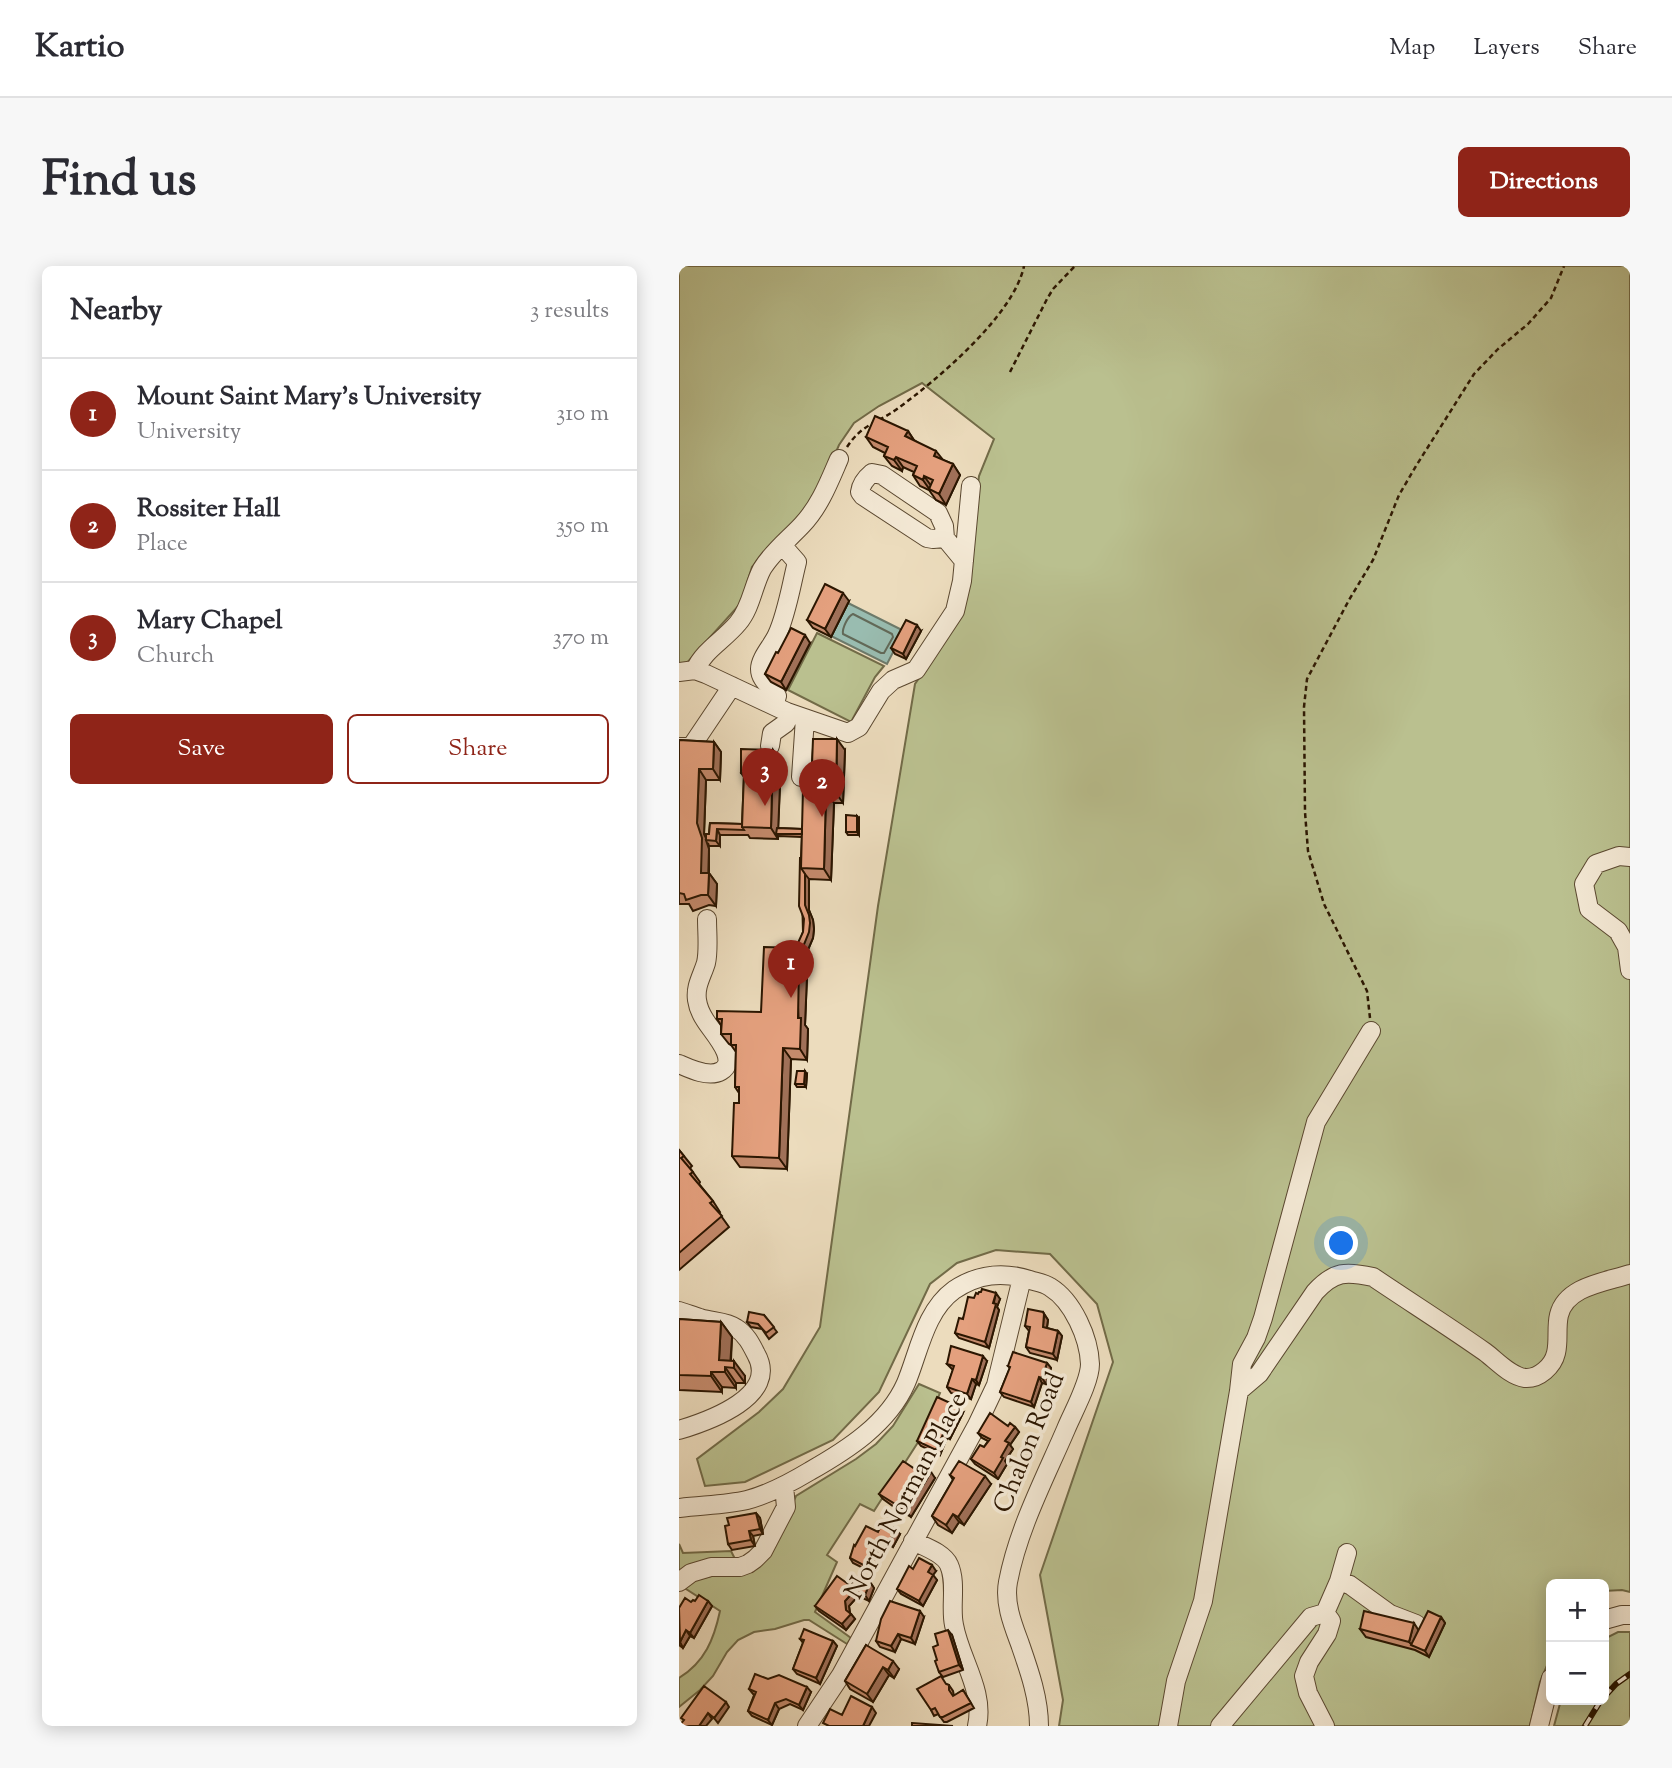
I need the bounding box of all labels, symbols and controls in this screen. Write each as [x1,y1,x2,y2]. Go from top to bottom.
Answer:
text: Kartio [35,24,125,72]
text: Map [1389,31,1435,65]
text: Layers [1473,31,1540,65]
text: Share [1578,31,1637,65]
text: Find us [42,147,196,217]
button: Directions [1458,147,1630,217]
text: Nearby [70,290,162,333]
text: 3 results [530,295,609,328]
text: Mount Saint Mary's University [137,379,482,416]
text: 1 [89,398,97,431]
text: 310 m [556,398,609,431]
text: University [137,416,241,449]
text: Rossiter Hall [137,491,280,528]
text: 2 [88,510,98,543]
text: 350 m [556,510,609,543]
text: Place [137,528,188,561]
text: Mary Chapel [137,603,282,640]
text: 3 [88,622,98,655]
text: 370 m [553,622,609,655]
text: Church [137,640,215,673]
button: Save [70,714,333,784]
button: Share [347,714,609,784]
pin: 3 [742,748,788,806]
pin: 2 [799,759,845,817]
pin: 1 [768,940,814,998]
your location [1324,1226,1358,1260]
street label: Chalon Road [985,1367,1075,1519]
street label: North Norman Place [837,1386,977,1606]
map controls [1546,1579,1609,1705]
button: + [1546,1579,1609,1642]
button: − [1546,1642,1609,1705]

